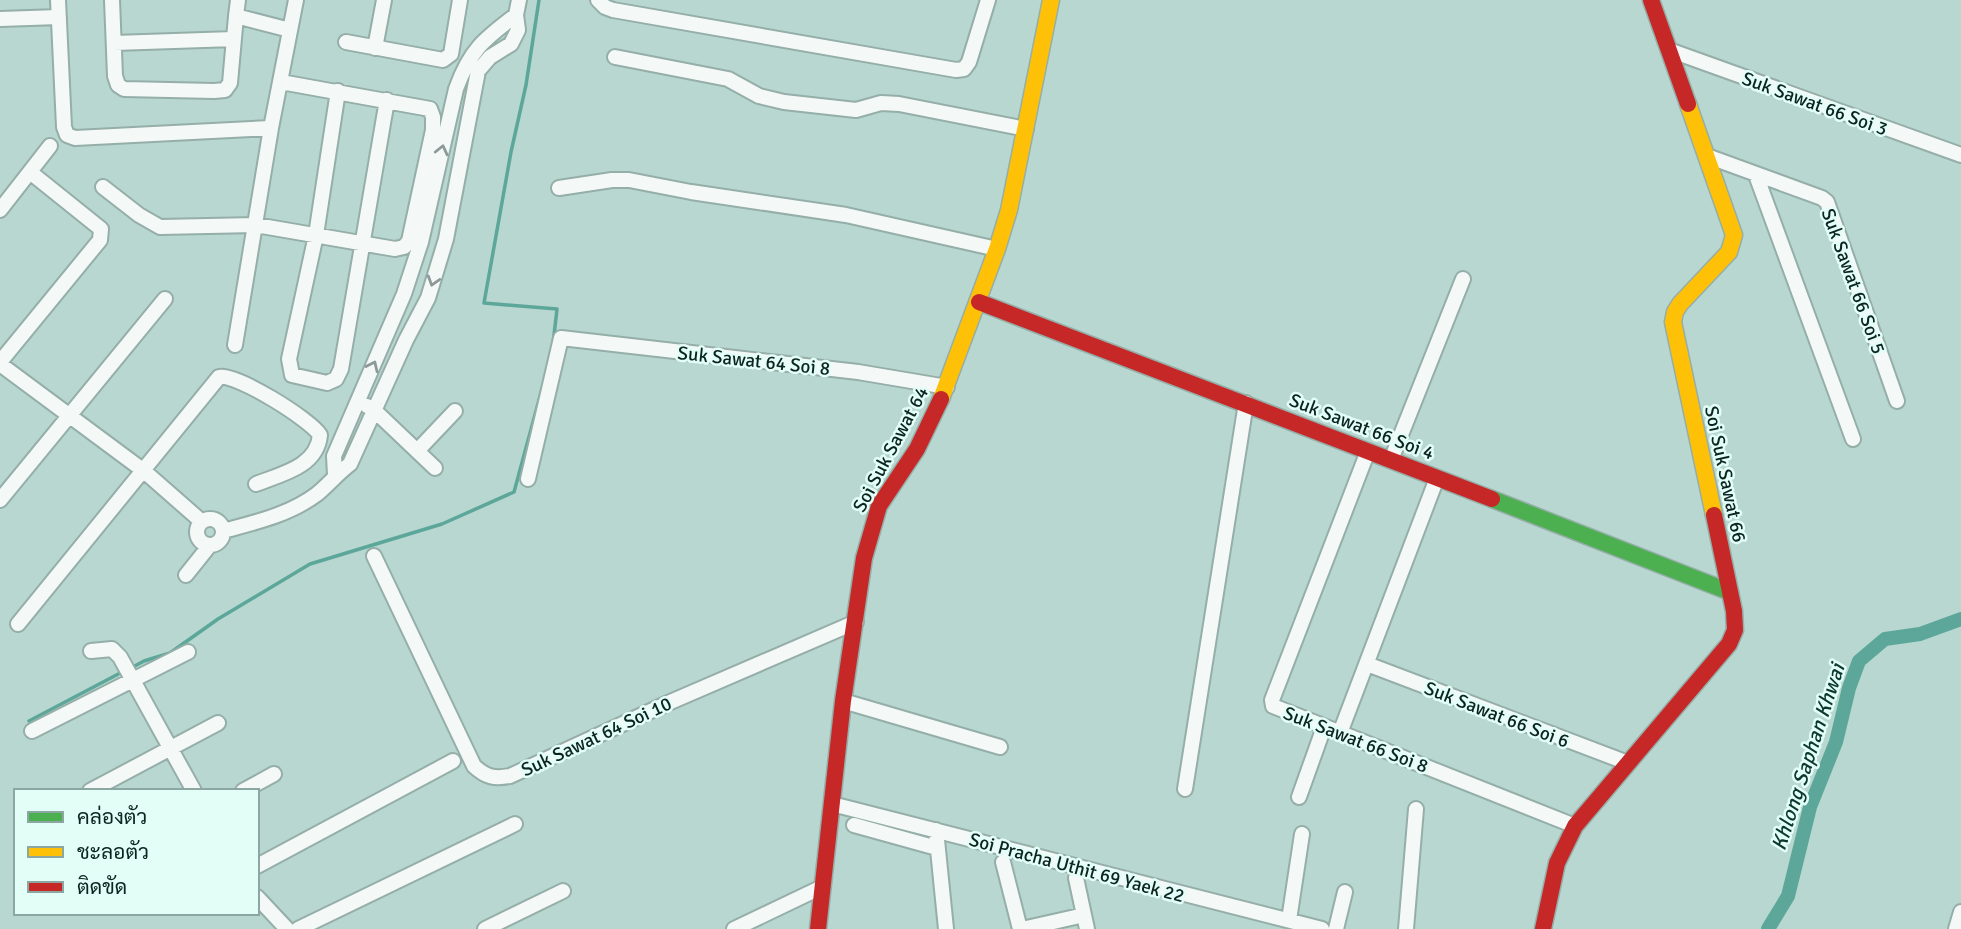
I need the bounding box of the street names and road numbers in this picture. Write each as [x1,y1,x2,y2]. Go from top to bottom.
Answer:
street label: Suk Sawat 66 Soi 3 [1739,66,1891,141]
street label: Suk Sawat 66 Soi 5 [1816,205,1891,357]
street label: Suk Sawat 64 Soi 8 [676,341,831,381]
street label: Soi Suk Sawat 64 [848,383,934,516]
street label: Suk Sawat 66 Soi 4 [1286,388,1437,466]
street label: Soi Suk Sawat 66 [1699,404,1751,545]
street label: Suk Sawat 66 Soi 6 [1421,676,1572,754]
street label: Suk Sawat 64 Soi 10 [517,691,676,782]
street label: Suk Sawat 66 Soi 8 [1280,701,1431,779]
street label: Soi Pracha Uthit 69 Yaek 22 [966,828,1187,908]

